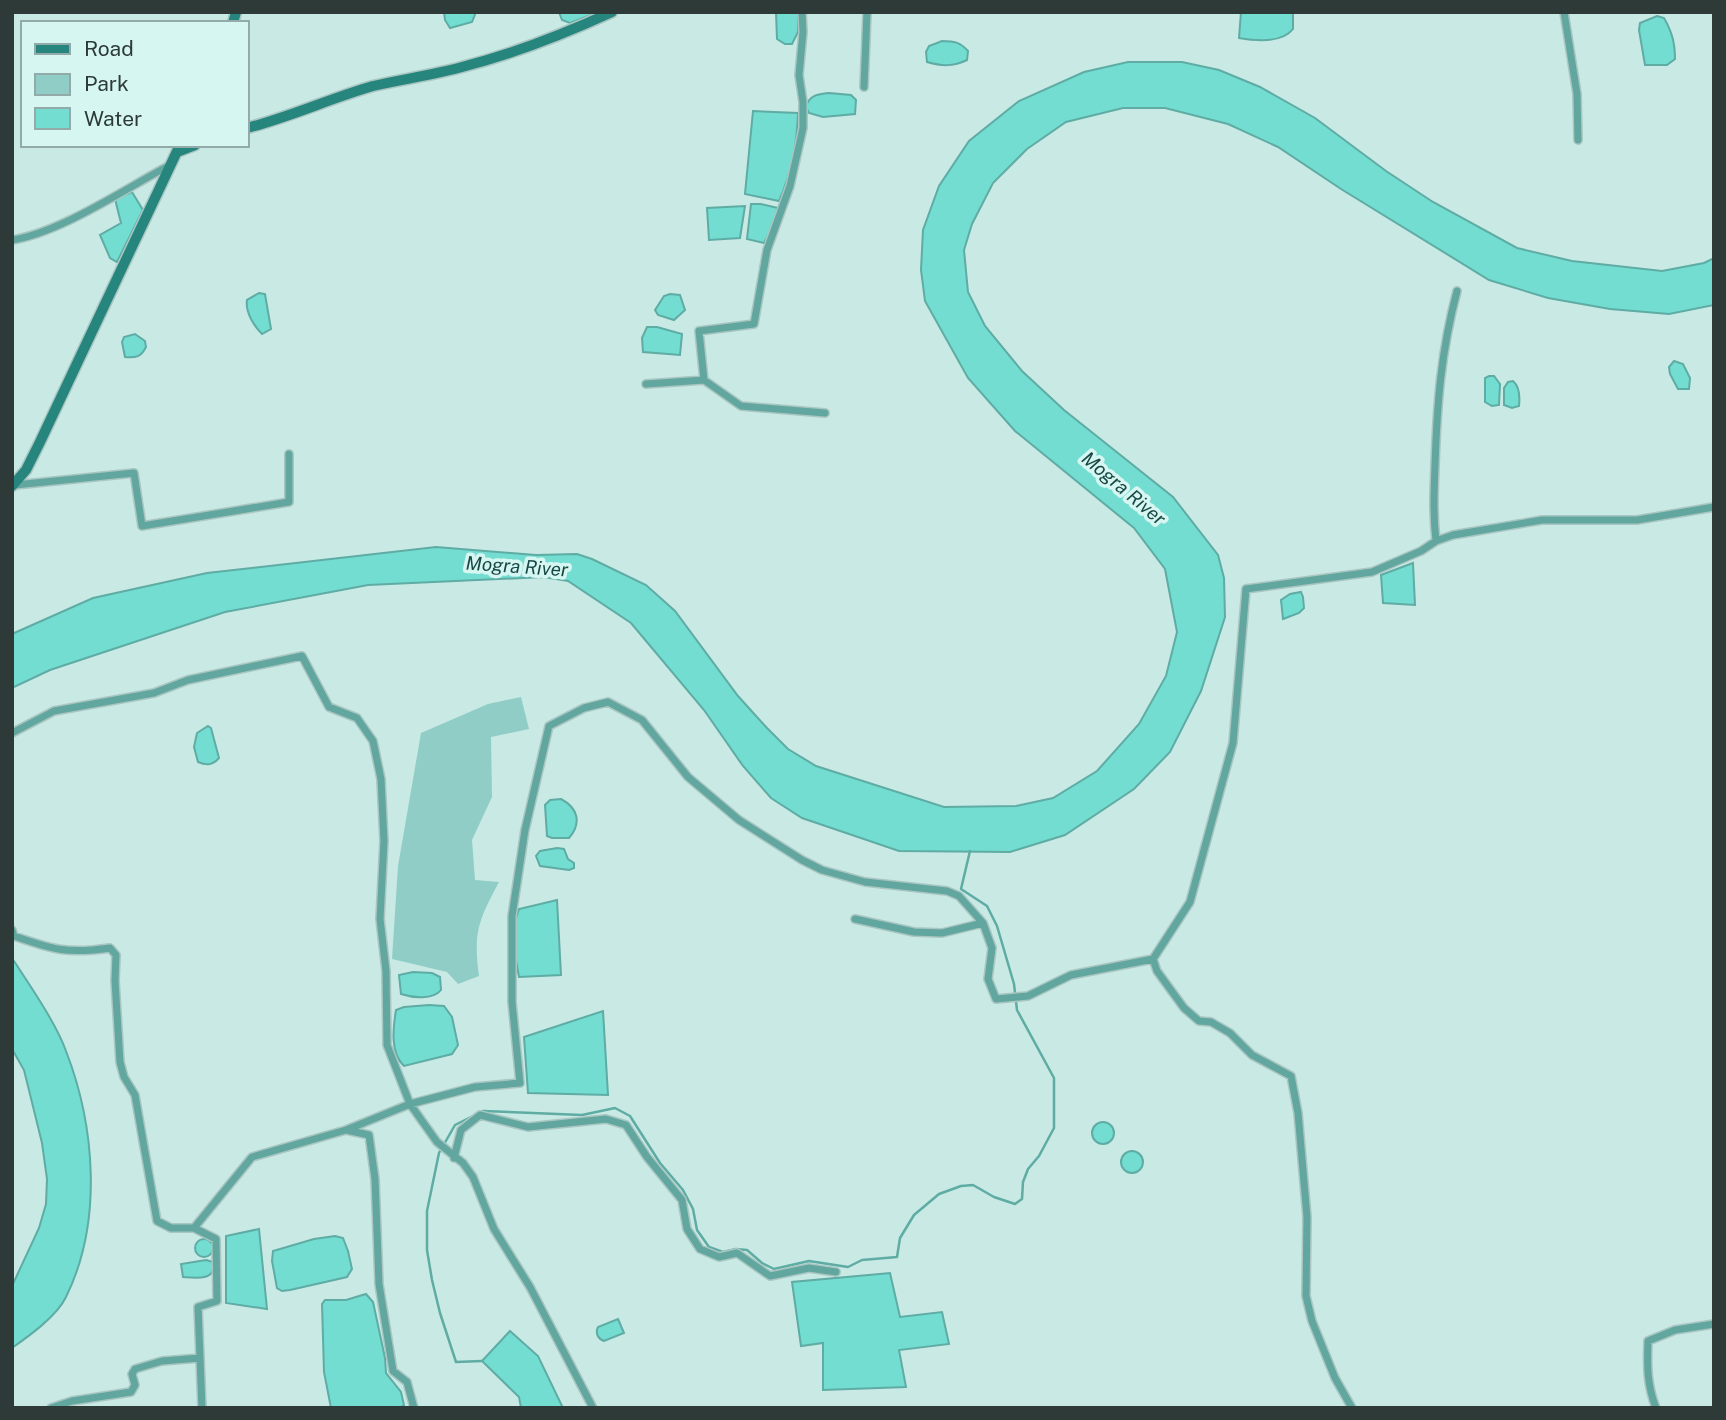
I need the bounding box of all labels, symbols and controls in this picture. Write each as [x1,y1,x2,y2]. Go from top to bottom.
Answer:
legend [21,21,248,147]
text: Road [84,36,134,61]
text: Park [84,71,129,96]
text: Water [84,106,142,131]
water label: Mogra River [1078,447,1171,530]
water label: Mogra River [465,551,570,581]

